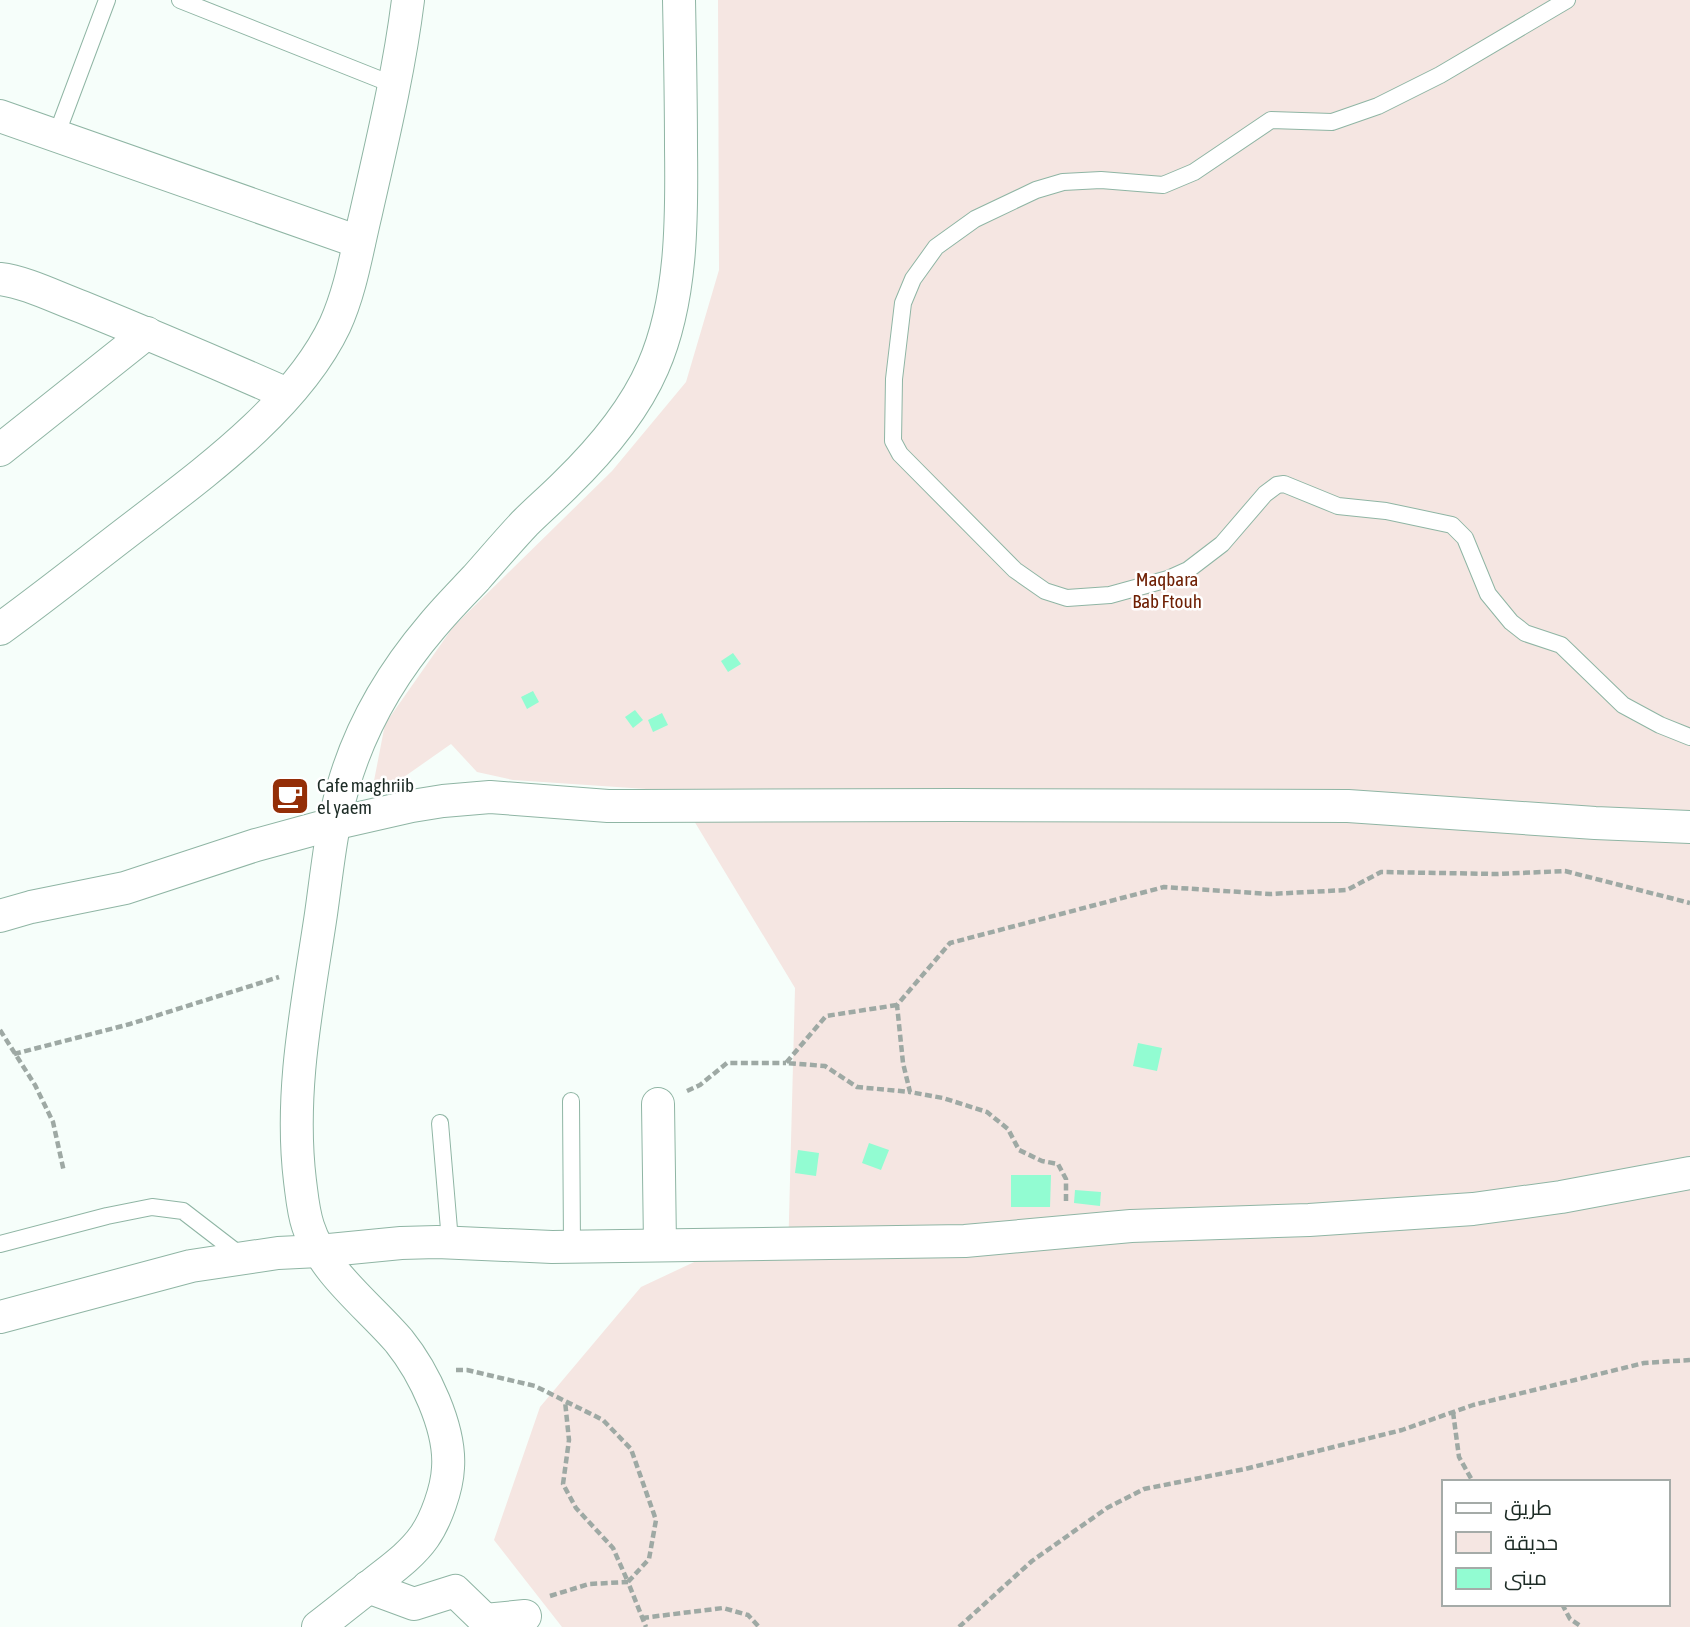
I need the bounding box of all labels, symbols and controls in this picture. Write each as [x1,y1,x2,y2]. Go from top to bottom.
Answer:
park label: Maqbara Bab Ftouh [1132,568,1202,612]
place label: Cafe maghriib el yaem [317,774,414,818]
cafe icon: Cafe maghriib el yaem [269,775,311,817]
legend [1442,1480,1669,1606]
text: طريق [1504,1495,1552,1521]
text: حديقة [1504,1530,1558,1554]
text: مبنى [1504,1565,1547,1591]

